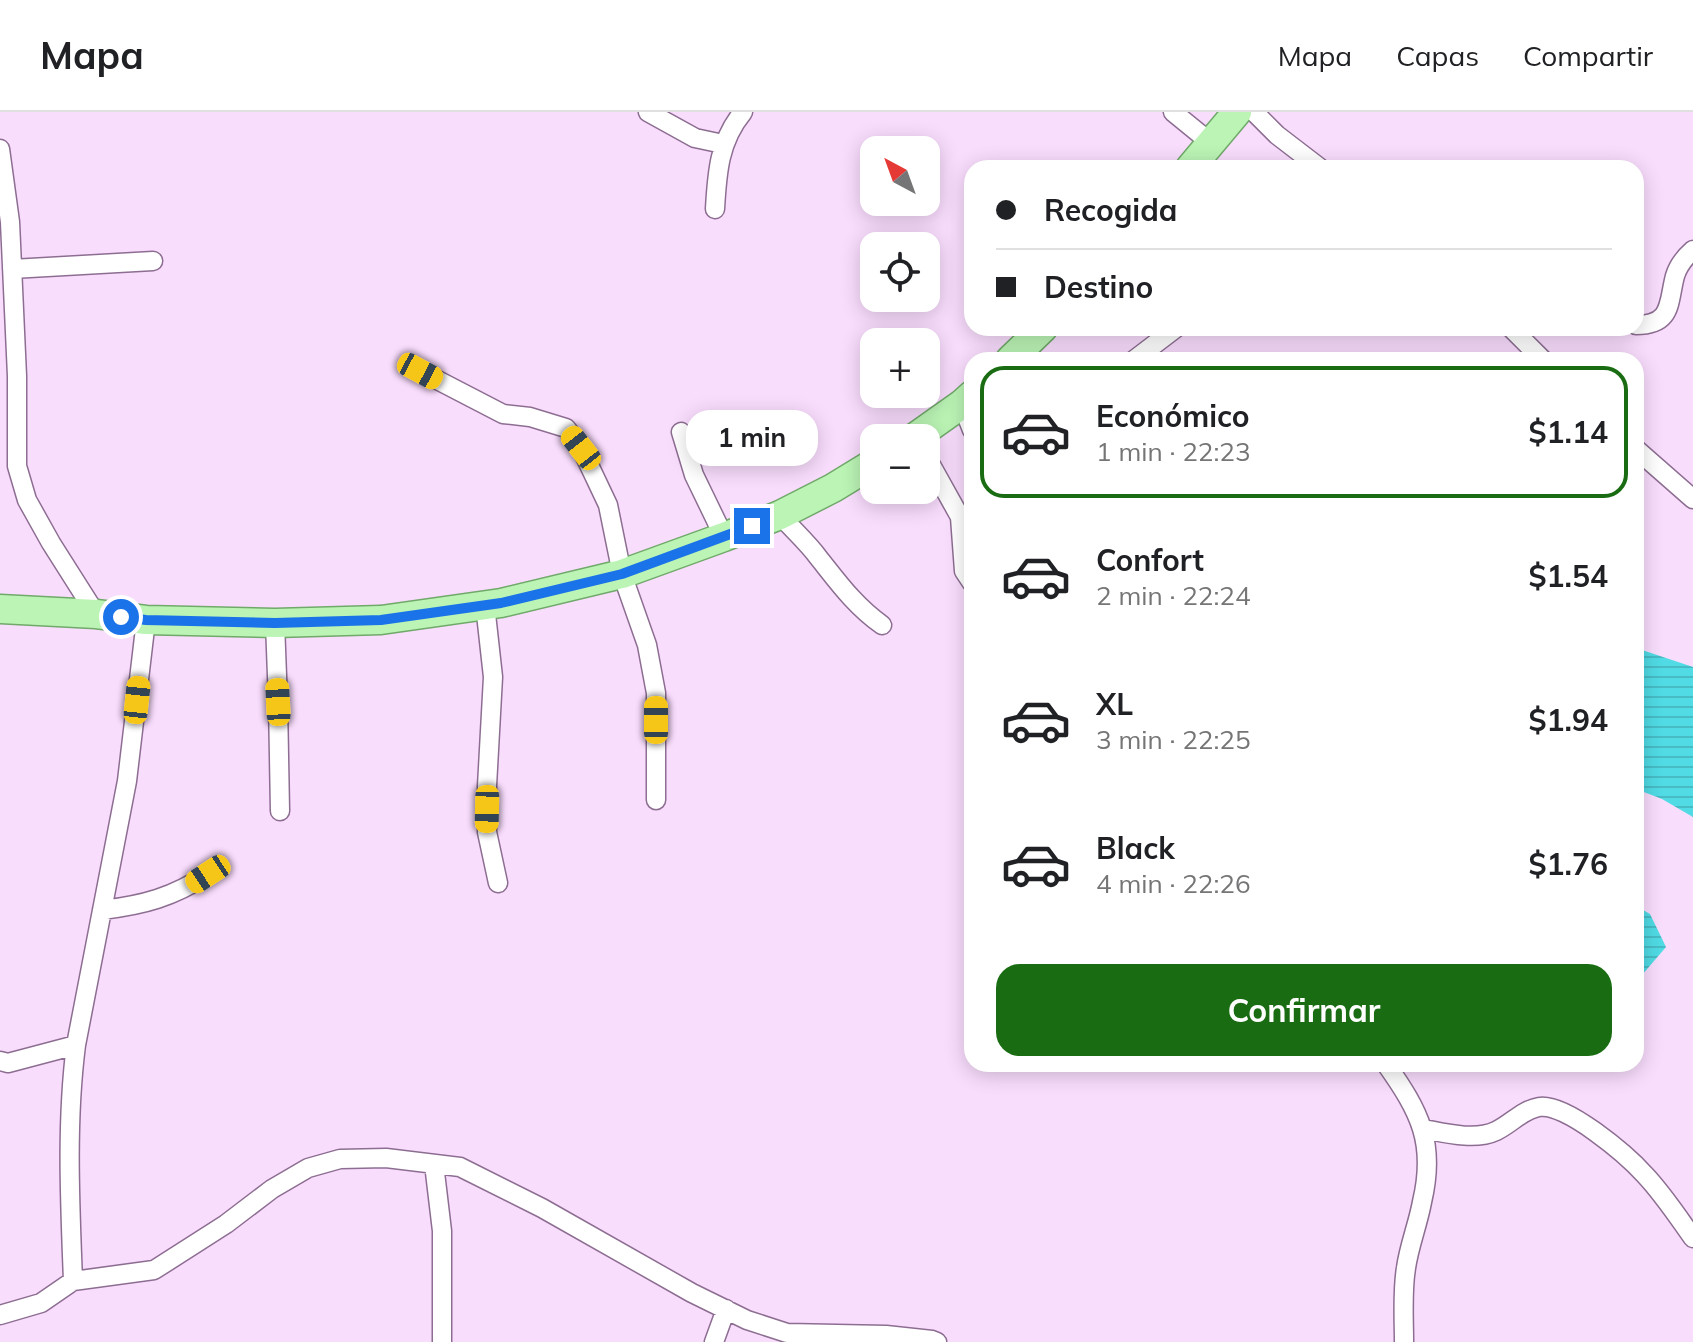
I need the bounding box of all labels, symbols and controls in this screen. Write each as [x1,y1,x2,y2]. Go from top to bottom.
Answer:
text: Mapa [40,31,144,79]
text: Mapa [1278,38,1352,73]
text: Capas [1396,38,1479,73]
text: Compartir [1523,38,1653,73]
north arrow [860,136,940,216]
map controls [860,136,940,504]
text: Recogida [1044,191,1177,229]
button: locate [860,232,940,312]
text: Destino [1044,268,1153,306]
button: + [860,328,940,408]
car [393,349,447,393]
icon: car [1000,396,1072,468]
text: Económico [1096,397,1250,435]
callout: 1 min [686,410,818,466]
text: $1.14 [1529,413,1608,451]
text: 1 min [718,421,786,454]
car [557,422,605,474]
button: − [860,424,940,504]
text: 1 min · 22:23 [1096,435,1251,468]
route end [734,508,770,544]
icon: car [1000,540,1072,612]
text: Confort [1096,541,1204,579]
text: $1.54 [1529,557,1608,595]
text: 2 min · 22:24 [1096,579,1251,612]
route start [103,599,139,635]
car [123,675,151,725]
car [265,677,291,727]
icon: car [1000,684,1072,756]
text: XL [1096,685,1133,723]
car [644,696,668,744]
text: $1.94 [1529,701,1608,739]
text: 3 min · 22:25 [1096,723,1251,756]
car [475,785,499,833]
icon: car [1000,828,1072,900]
text: Black [1096,829,1175,867]
text: $1.76 [1529,845,1608,883]
car [181,851,235,897]
text: 4 min · 22:26 [1096,867,1251,900]
button: Confirmar [996,964,1612,1056]

